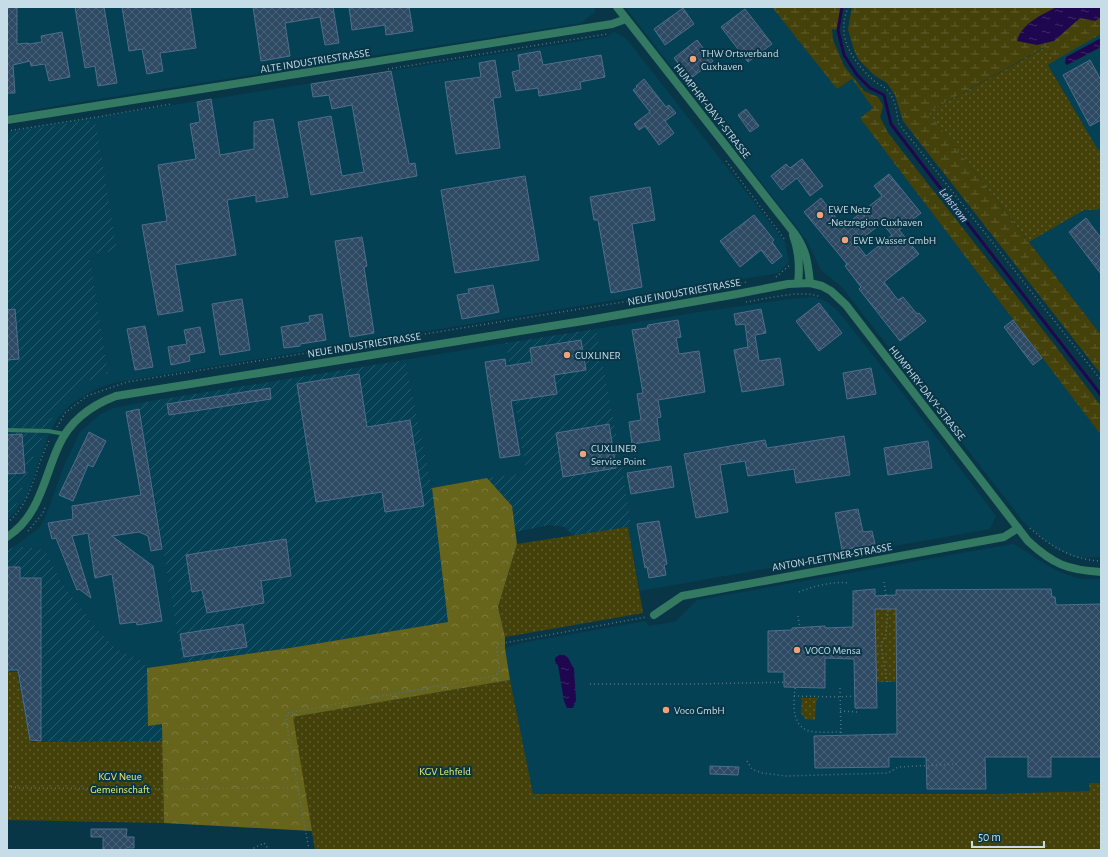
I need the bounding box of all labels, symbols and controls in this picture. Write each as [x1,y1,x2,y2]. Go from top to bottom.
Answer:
street label: ALTE INDUSTRIESTRASSE [259,47,371,75]
place label: THW Ortsverband Cuxhaven [701,48,779,72]
marker: THW Ortsverband Cuxhaven [688,54,698,64]
street label: HUMPHRY-DAVY-STRASSE [672,62,753,161]
water label: Lehstrom [937,186,971,224]
place label: EWE Netz -Netzregion Cuxhaven [828,204,923,228]
marker: EWE Netz -Netzregion Cuxhaven [815,210,825,220]
marker: EWE Wasser GmbH [840,235,850,245]
place label: EWE Wasser GmbH [853,235,936,246]
street label: NEUE INDUSTRIESTRASSE [627,277,742,307]
street label: NEUE INDUSTRIESTRASSE [307,330,422,359]
street label: HUMPHRY-DAVY-STRASSE [887,344,968,443]
marker: CUXLINER [562,350,572,360]
place label: CUXLINER [575,350,621,361]
place label: CUXLINER Service Point [591,443,646,467]
marker: CUXLINER Service Point [578,449,588,459]
street label: ANTON-FLETTNER-STRASSE [771,541,893,573]
marker: VOCO Mensa [792,645,802,655]
place label: VOCO Mensa [805,645,861,656]
marker: Voco GmbH [661,705,671,715]
place label: Voco GmbH [674,705,725,716]
park label: KGV Lehfeld [419,766,471,777]
park label: KGV Neue Gemeinschaft [90,771,150,795]
scale bar [972,823,1044,849]
text: 50 m [978,831,1001,843]

